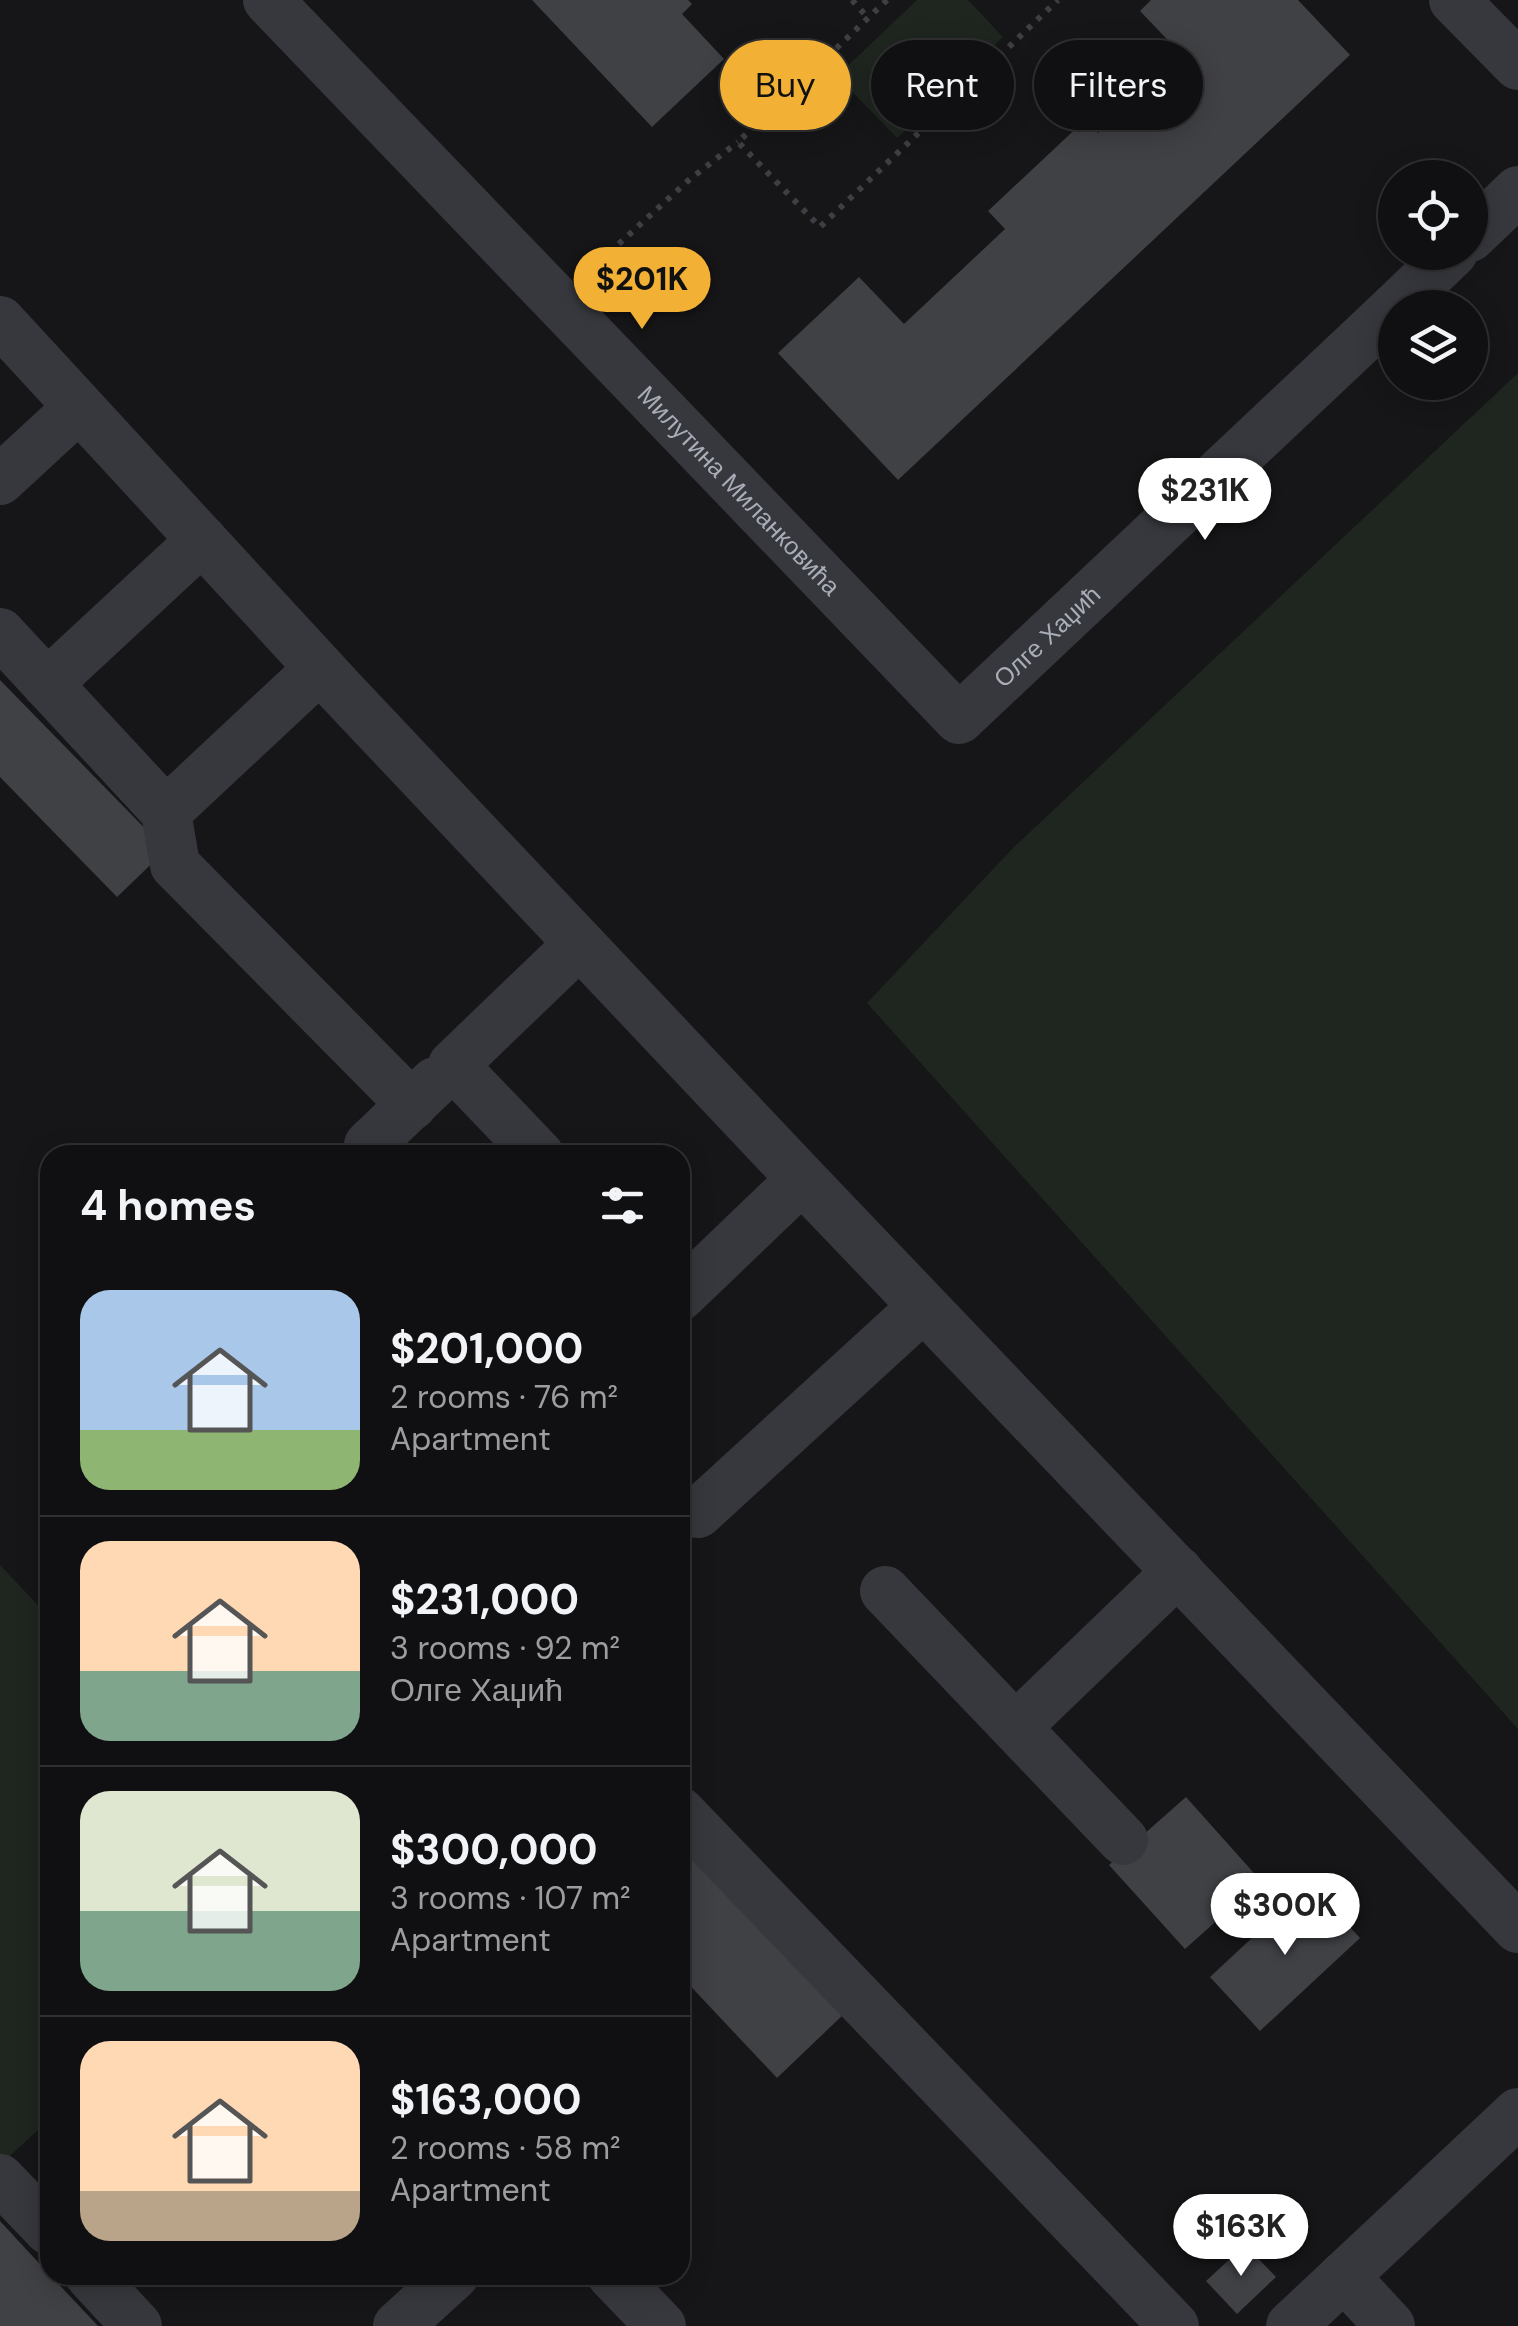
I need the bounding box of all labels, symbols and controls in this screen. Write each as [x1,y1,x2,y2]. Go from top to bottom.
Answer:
chip: Buy [720,40,851,130]
chip: Rent [871,40,1014,130]
chip: Filters [1034,40,1203,130]
map controls [1378,160,1488,400]
button: locate [1378,160,1488,270]
pin: $201K [572,247,712,332]
text: $201K [596,258,688,300]
button: layers [1378,290,1488,400]
street label: Милутина Миланковића [631,378,848,602]
pin: $231K [1135,458,1275,543]
text: $231K [1160,469,1250,511]
street label: Олге Хаџић [986,578,1107,695]
text: 4 homes [80,1178,256,1233]
icon: filters [595,1178,650,1233]
text: $201,000 [390,1321,583,1376]
icon: home [160,1330,280,1450]
text: 2 rooms · 76 m² [390,1376,618,1418]
text: Apartment [390,1418,551,1460]
text: $231,000 [390,1572,579,1627]
icon: home [160,1581,280,1701]
text: 3 rooms · 92 m² [390,1627,620,1669]
text: Олге Хаџић [390,1669,563,1711]
text: $300,000 [390,1822,598,1877]
icon: home [160,1831,280,1951]
pin: $300K [1215,1873,1355,1958]
text: 3 rooms · 107 m² [390,1877,631,1919]
text: $300K [1233,1884,1337,1926]
text: Apartment [390,1919,551,1961]
text: $163,000 [390,2072,582,2127]
icon: home [160,2081,280,2201]
text: 2 rooms · 58 m² [390,2127,621,2169]
text: Apartment [390,2169,551,2211]
pin: $163K [1171,2194,1311,2279]
text: $163K [1195,2205,1287,2247]

